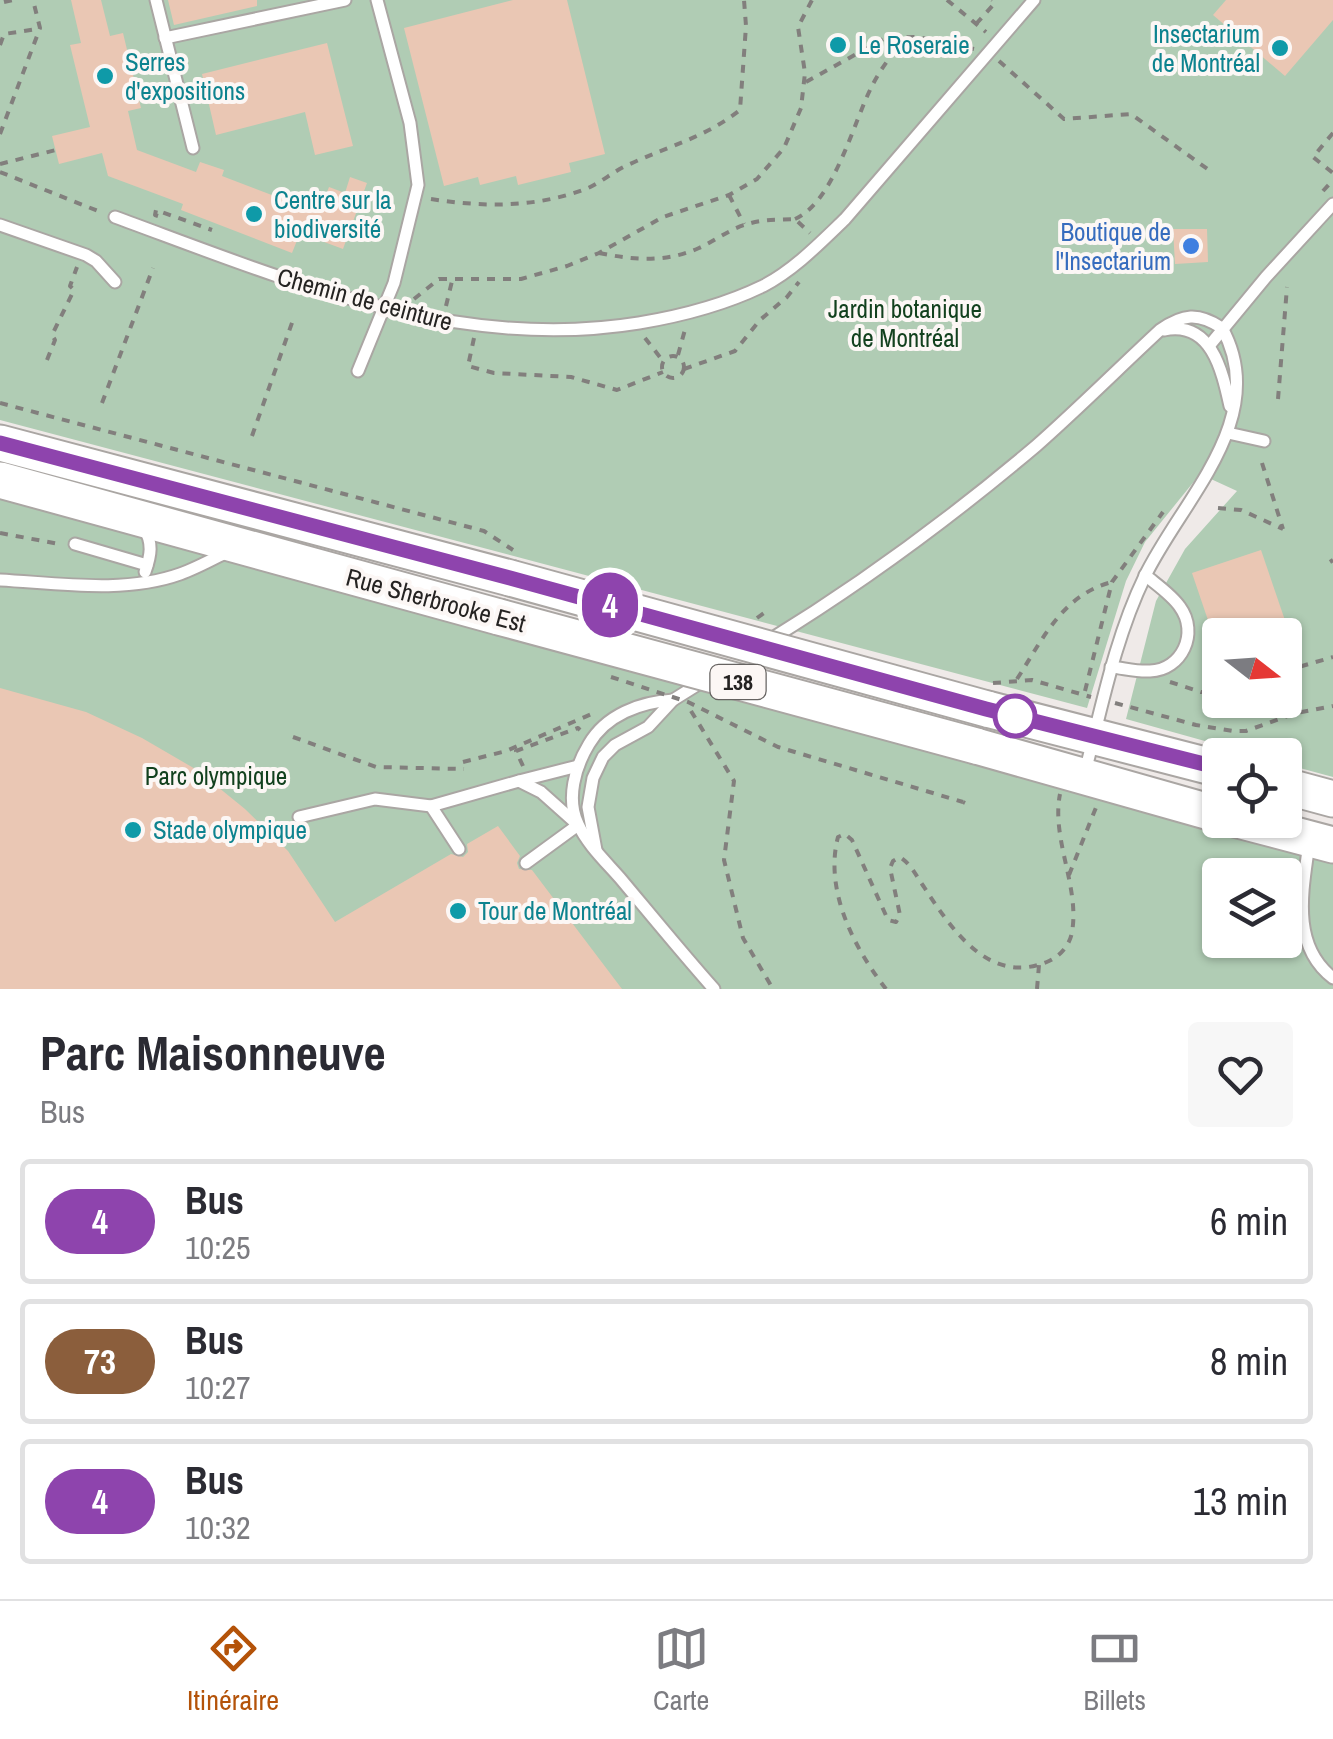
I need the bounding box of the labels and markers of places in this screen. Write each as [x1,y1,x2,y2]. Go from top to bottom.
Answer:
place label: Insectarium de Montréal [1152,17,1260,80]
place label: Le Roseraie [858,28,970,62]
marker: Le Roseraie [827,34,849,56]
marker: Insectarium de Montréal [1269,37,1291,59]
place label: Serres d'expositions [125,45,245,108]
marker: Serres d'expositions [94,65,116,87]
place label: Centre sur la biodiversité [274,183,392,246]
marker: Centre sur la biodiversité [243,203,265,225]
place label: Boutique de l'Insectarium [1055,215,1171,278]
marker: Boutique de l'Insectarium [1180,235,1202,257]
unlabelled marker [994,695,1036,737]
place label: Stade olympique [153,813,307,847]
marker: Stade olympique [122,819,144,841]
place label: Tour de Montréal [478,894,632,928]
marker: Tour de Montréal [447,900,469,922]

